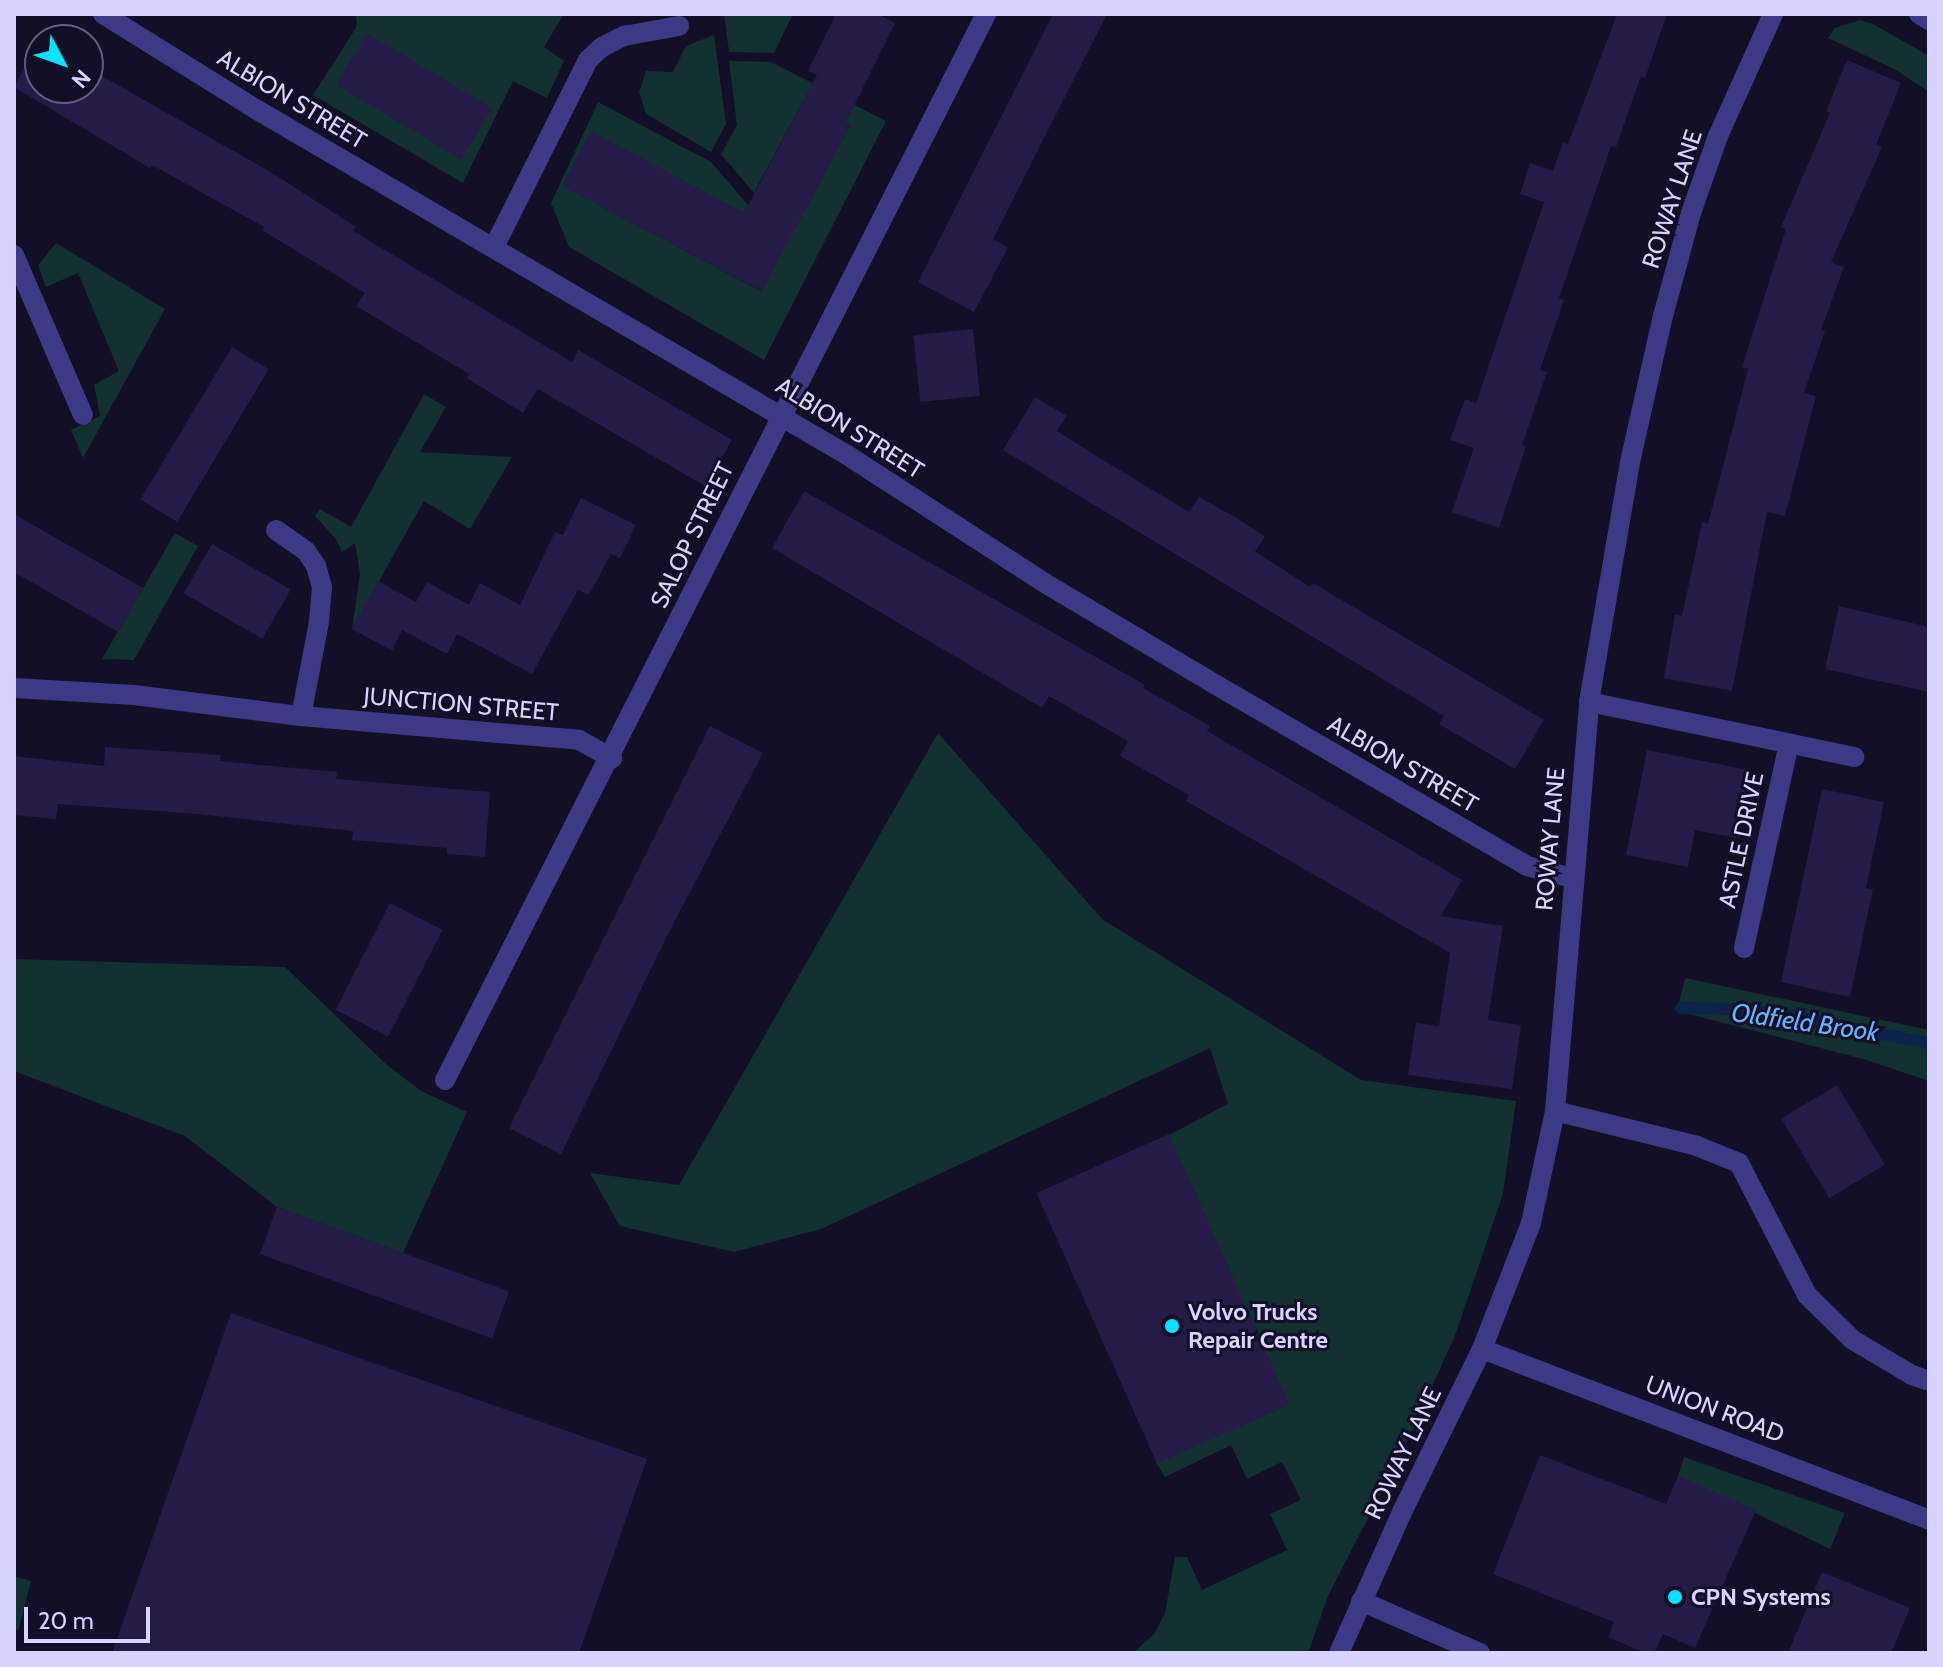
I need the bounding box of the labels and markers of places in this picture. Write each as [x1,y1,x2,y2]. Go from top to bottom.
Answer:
place label: Volvo Trucks Repair Centre [1188,1298,1328,1354]
marker: Volvo Trucks Repair Centre [1163,1317,1181,1335]
place label: CPN Systems [1691,1583,1831,1611]
marker: CPN Systems [1666,1588,1684,1606]

